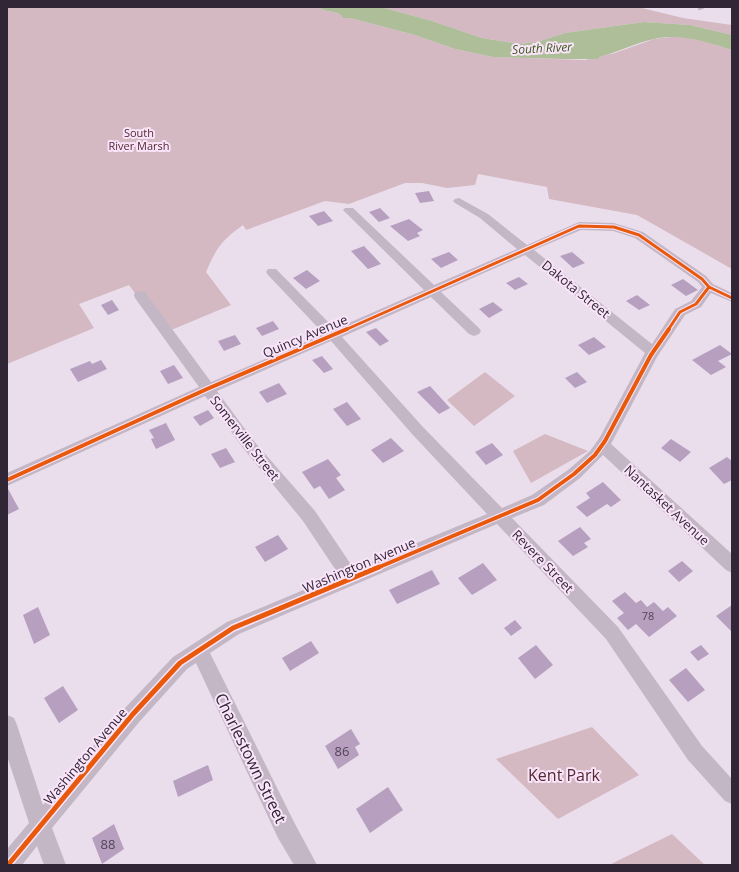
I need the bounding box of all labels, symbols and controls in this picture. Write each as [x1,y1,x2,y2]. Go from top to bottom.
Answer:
water label: South River [512,38,574,58]
park label: South River Marsh [108,125,170,153]
street label: Dakota Street [538,256,614,322]
street label: Quincy Avenue [260,310,350,362]
street label: Somerville Street [206,392,284,484]
street label: Nantasket Avenue [620,461,714,549]
street label: Revere Street [508,525,578,597]
street label: Washington Avenue [300,533,418,597]
house number: 78 [642,608,654,623]
street label: Charlestown Street [210,689,292,827]
street label: Washington Avenue [39,704,131,808]
house number: 86 [335,742,349,760]
park label: Kent Park [528,764,601,786]
house number: 88 [101,835,115,853]

